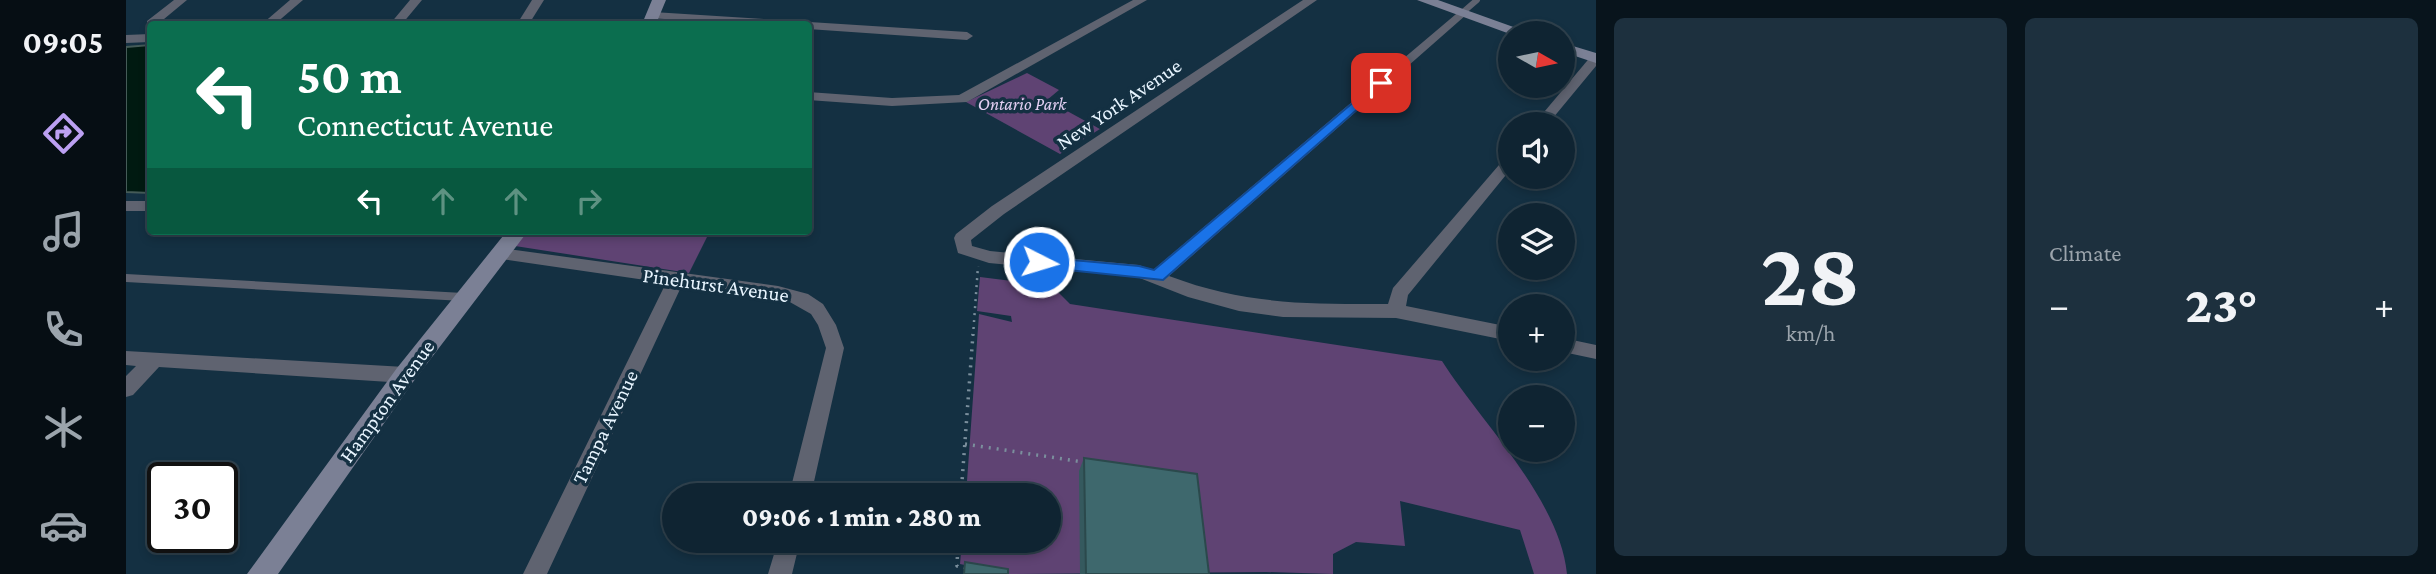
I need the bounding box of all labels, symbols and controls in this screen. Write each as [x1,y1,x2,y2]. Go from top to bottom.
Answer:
north arrow [1498,21,1575,98]
map controls [1498,21,1575,462]
text: 09:05 [23,24,103,60]
icon: left [182,49,273,140]
text: 50 m [297,49,402,104]
street label: New York Avenue [1052,53,1186,155]
pin [1351,53,1411,113]
icon: arrive [1362,64,1400,102]
park label: Ontario Park [978,94,1067,114]
text: Connecticut Avenue [297,107,553,143]
icon: directions [39,109,88,158]
button: sound [1498,112,1575,189]
icon: left [351,182,389,220]
icon: ahead [424,182,462,220]
icon: ahead [497,182,535,220]
icon: right [570,182,608,220]
button: layers [1498,203,1575,280]
icon: music [39,207,88,256]
text: 28 [1761,223,1860,325]
position arrow [1002,225,1076,299]
text: Climate [2049,240,2121,266]
street label: Pinehurst Avenue [641,263,791,307]
text: 23° [2185,275,2258,333]
text: − [2049,284,2069,326]
text: + [2374,284,2394,326]
button: + [1498,294,1575,371]
icon: phone [39,305,88,354]
text: km/h [1786,320,1835,346]
street label: Hampton Avenue [334,335,440,467]
street label: Tampa Avenue [567,366,643,488]
button: − [1498,385,1575,462]
icon: climate [39,403,88,452]
speed limit sign: 30 [147,462,238,553]
icon: car [39,501,88,550]
text: 09:06 · 1 min · 280 m [742,503,981,532]

